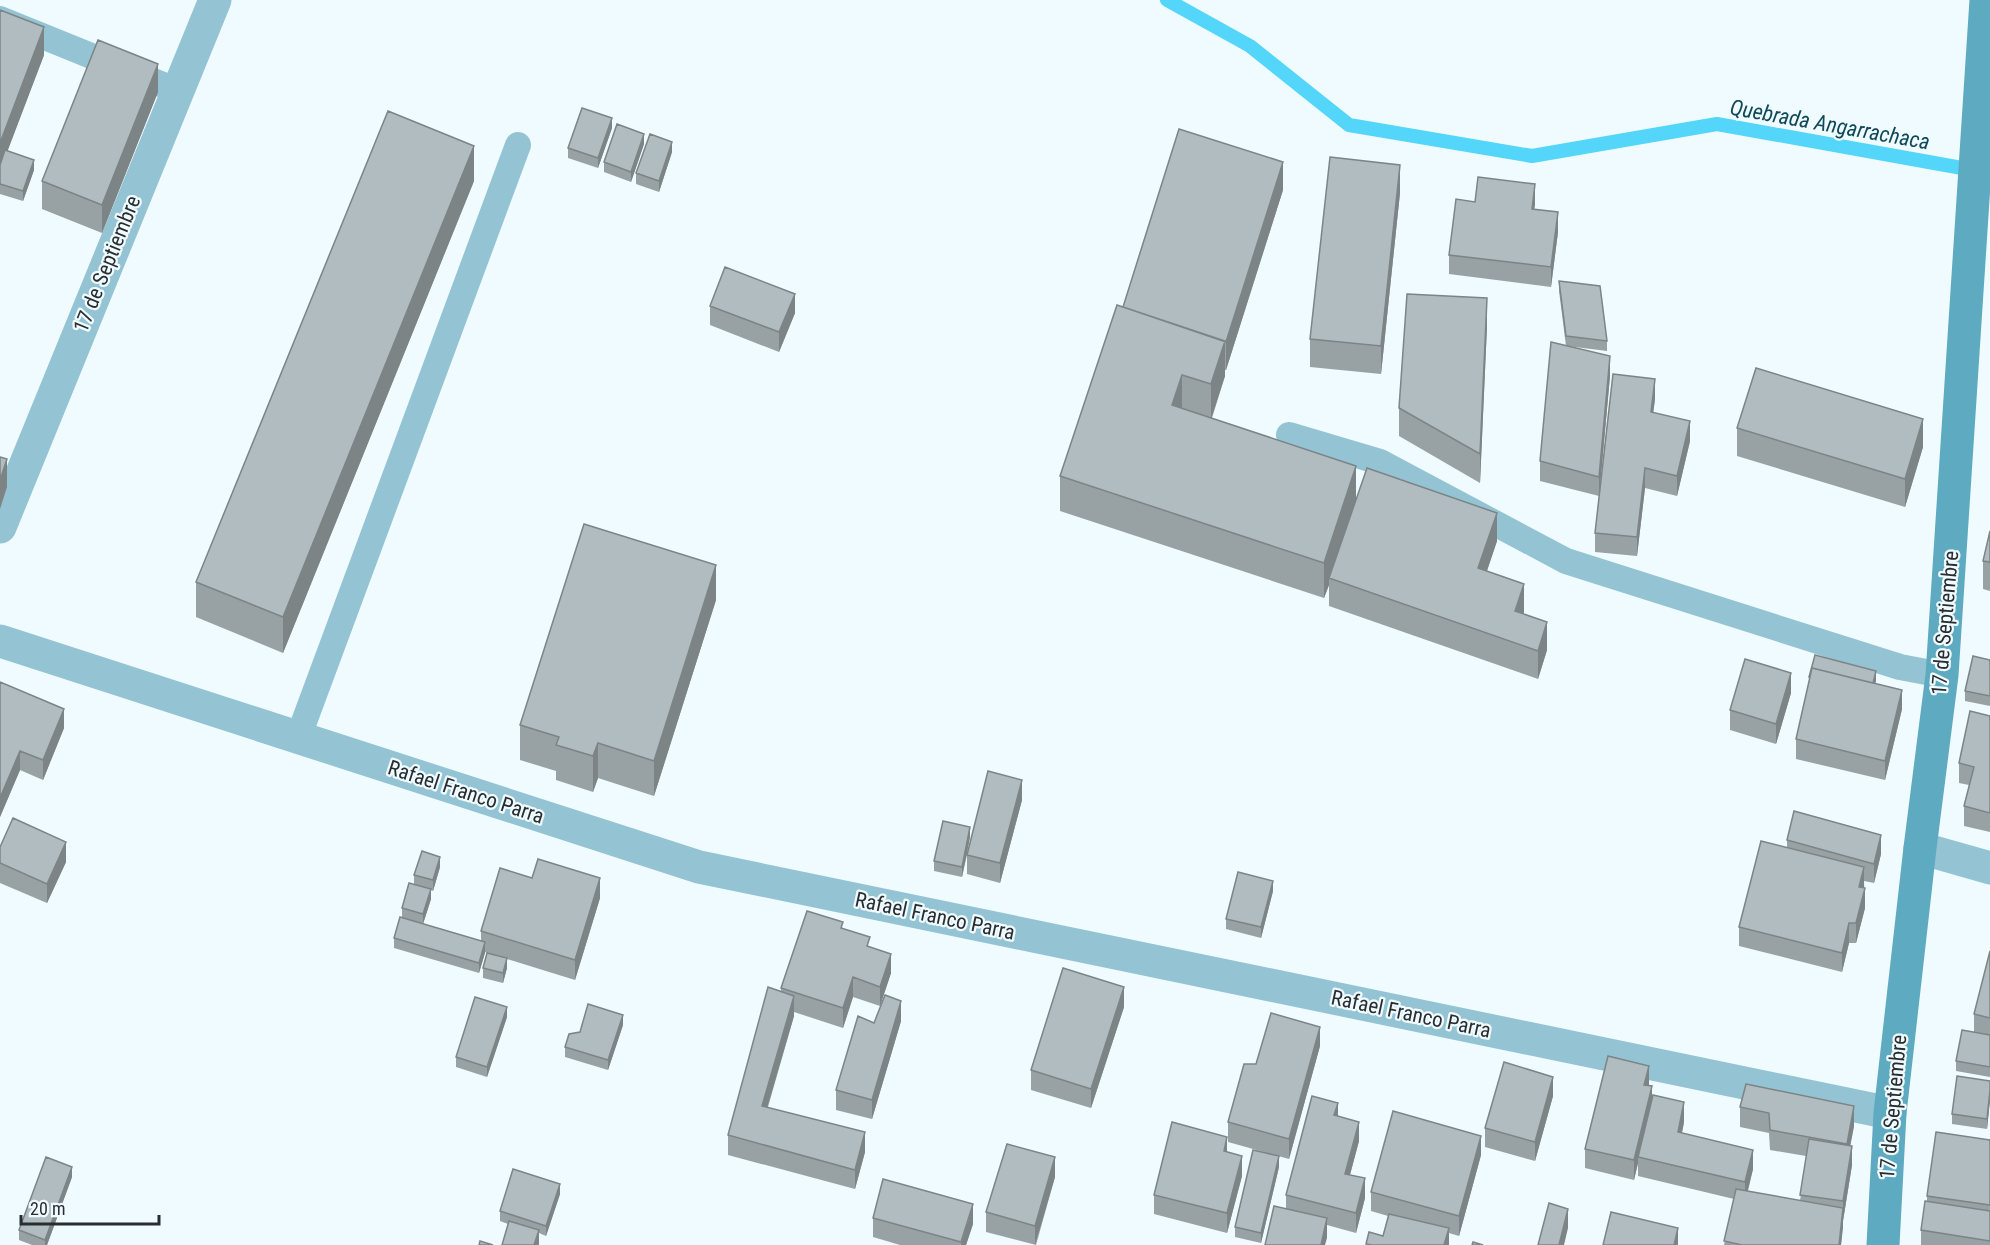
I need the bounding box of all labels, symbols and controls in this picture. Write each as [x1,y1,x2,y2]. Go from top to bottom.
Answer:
water label: Quebrada Angarrachaca [1728,95,1932,154]
street label: 17 de Septiembre [69,192,145,336]
street label: 17 de Septiembre [1927,550,1963,696]
street label: Rafael Franco Parra [385,755,547,829]
street label: Rafael Franco Parra [853,887,1017,945]
street label: Rafael Franco Parra [1329,985,1493,1043]
street label: 17 de Septiembre [1875,1034,1911,1180]
scale bar [21,1188,159,1226]
text: 20 m [30,1198,65,1219]

